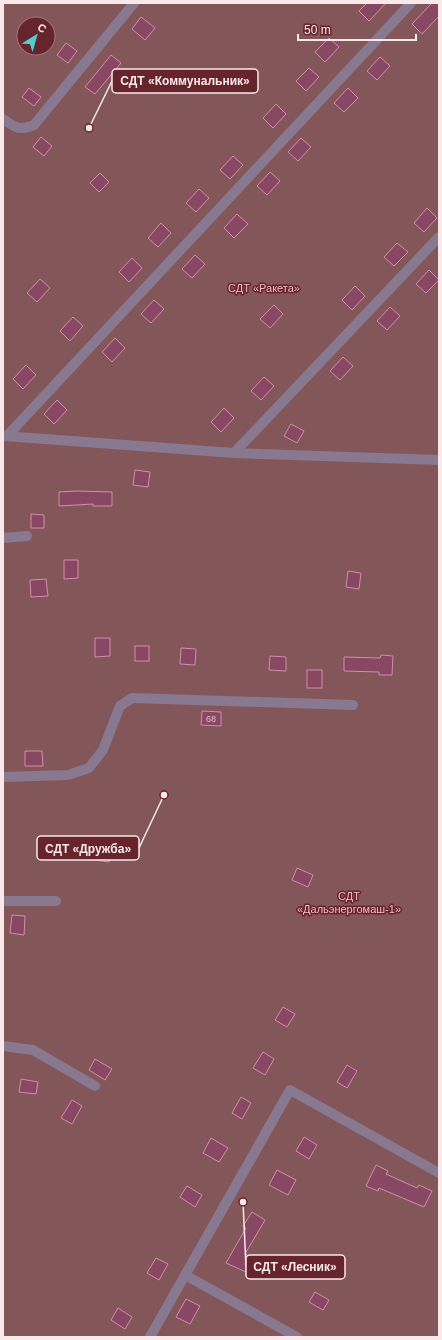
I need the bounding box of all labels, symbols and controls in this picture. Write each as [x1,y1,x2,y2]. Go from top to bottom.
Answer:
north arrow [16,16,56,56]
scale bar [298,16,416,42]
text: С [35,21,49,35]
text: 50 m [304,23,331,37]
callout: СДТ «Коммунальник» [112,69,258,93]
text: СДТ «Коммунальник» [120,74,250,88]
park label: СДТ «Ракета» [228,282,300,294]
house number: 68 [206,714,216,724]
callout: СДТ «Дружба» [37,836,139,860]
text: СДТ «Дружба» [45,842,131,856]
park label: СДТ «Дальэнергомаш-1» [297,890,401,915]
callout: СДТ «Лесник» [246,1255,345,1279]
text: СДТ «Лесник» [253,1260,337,1274]

